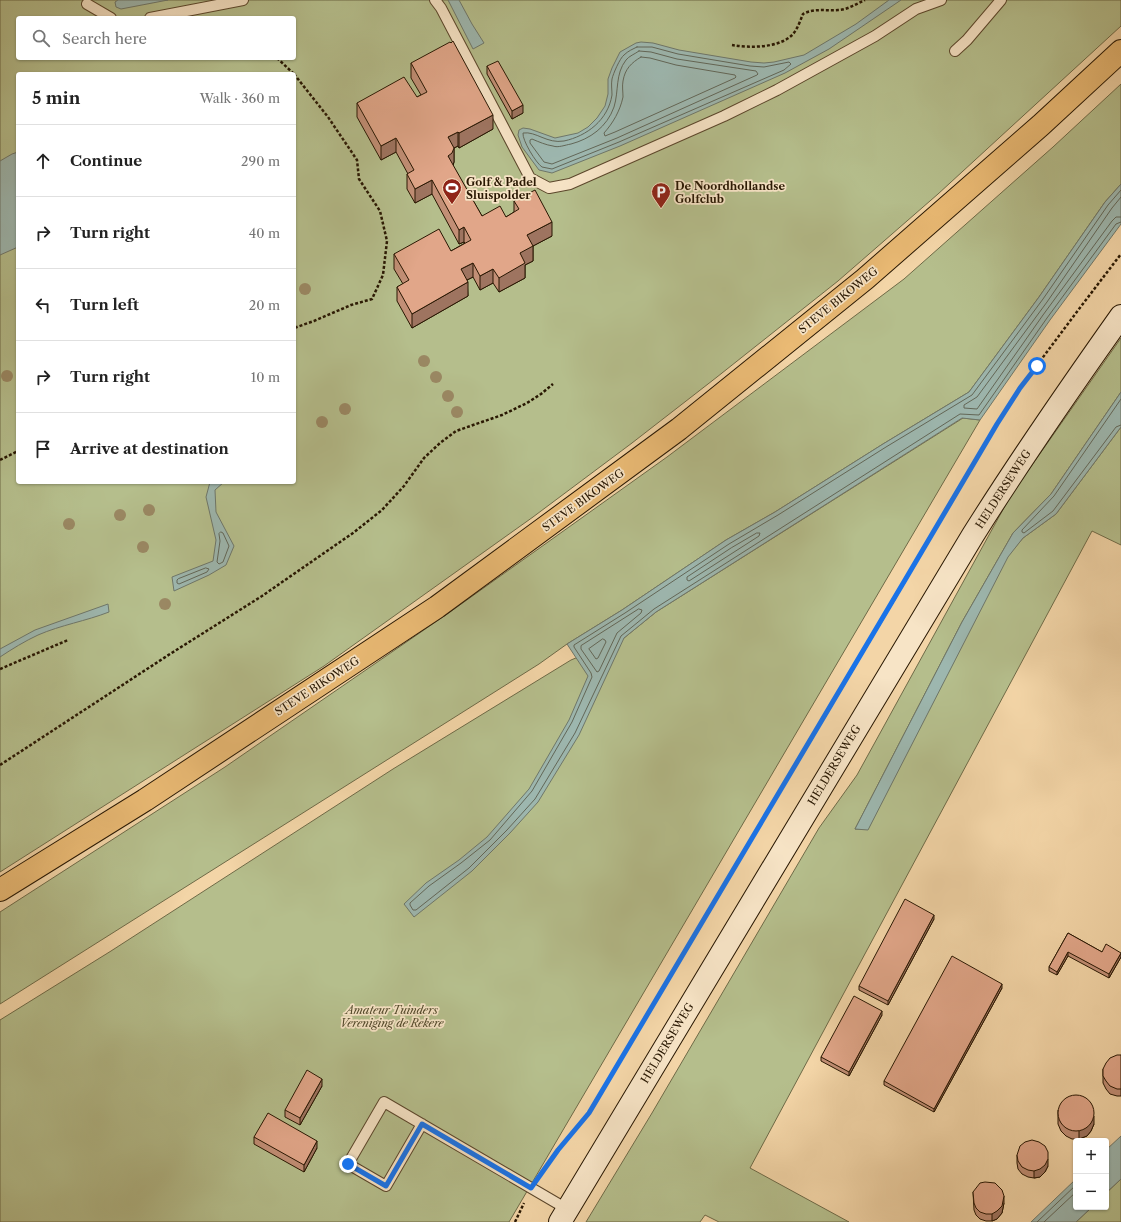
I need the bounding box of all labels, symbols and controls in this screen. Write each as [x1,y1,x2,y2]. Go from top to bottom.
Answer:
search box [16,16,296,60]
icon: search [30,27,52,49]
text: Search here [62,29,147,48]
text: 5 min [32,88,80,108]
text: Walk · 360 m [200,90,280,106]
icon: ahead [32,150,54,172]
text: Continue [70,151,142,170]
text: 290 m [241,153,280,169]
place label: Golf & Padel Sluispolder [466,175,537,202]
sports icon: Golf & Padel Sluispolder [441,177,463,205]
place label: De Noordhollandse Golfclub [675,179,785,206]
parking icon: De Noordhollandse Golfclub [650,181,672,209]
icon: right [32,222,54,244]
text: Turn right [70,223,150,242]
text: 40 m [249,225,280,241]
street label: STEVE BIKOWEG [796,264,881,336]
icon: left [32,294,54,316]
text: Turn left [70,295,139,314]
text: 20 m [249,297,280,313]
route start [1028,357,1046,375]
icon: right [32,366,54,388]
text: Turn right [70,367,150,386]
text: 10 m [251,369,280,385]
icon: arrive [32,438,54,460]
text: Arrive at destination [70,439,229,458]
street label: HELDERSEWEG [972,447,1034,531]
street label: STEVE BIKOWEG [539,465,627,534]
street label: STEVE BIKOWEG [272,653,362,719]
street label: HELDERSEWEG [804,722,864,808]
street label: HELDERSEWEG [637,1000,697,1086]
park label: Amateur Tuinders Vereniging de Rekere [340,1003,444,1030]
map controls [1073,1138,1109,1210]
button: + [1073,1138,1109,1174]
route end [339,1155,357,1173]
button: − [1073,1174,1109,1210]

